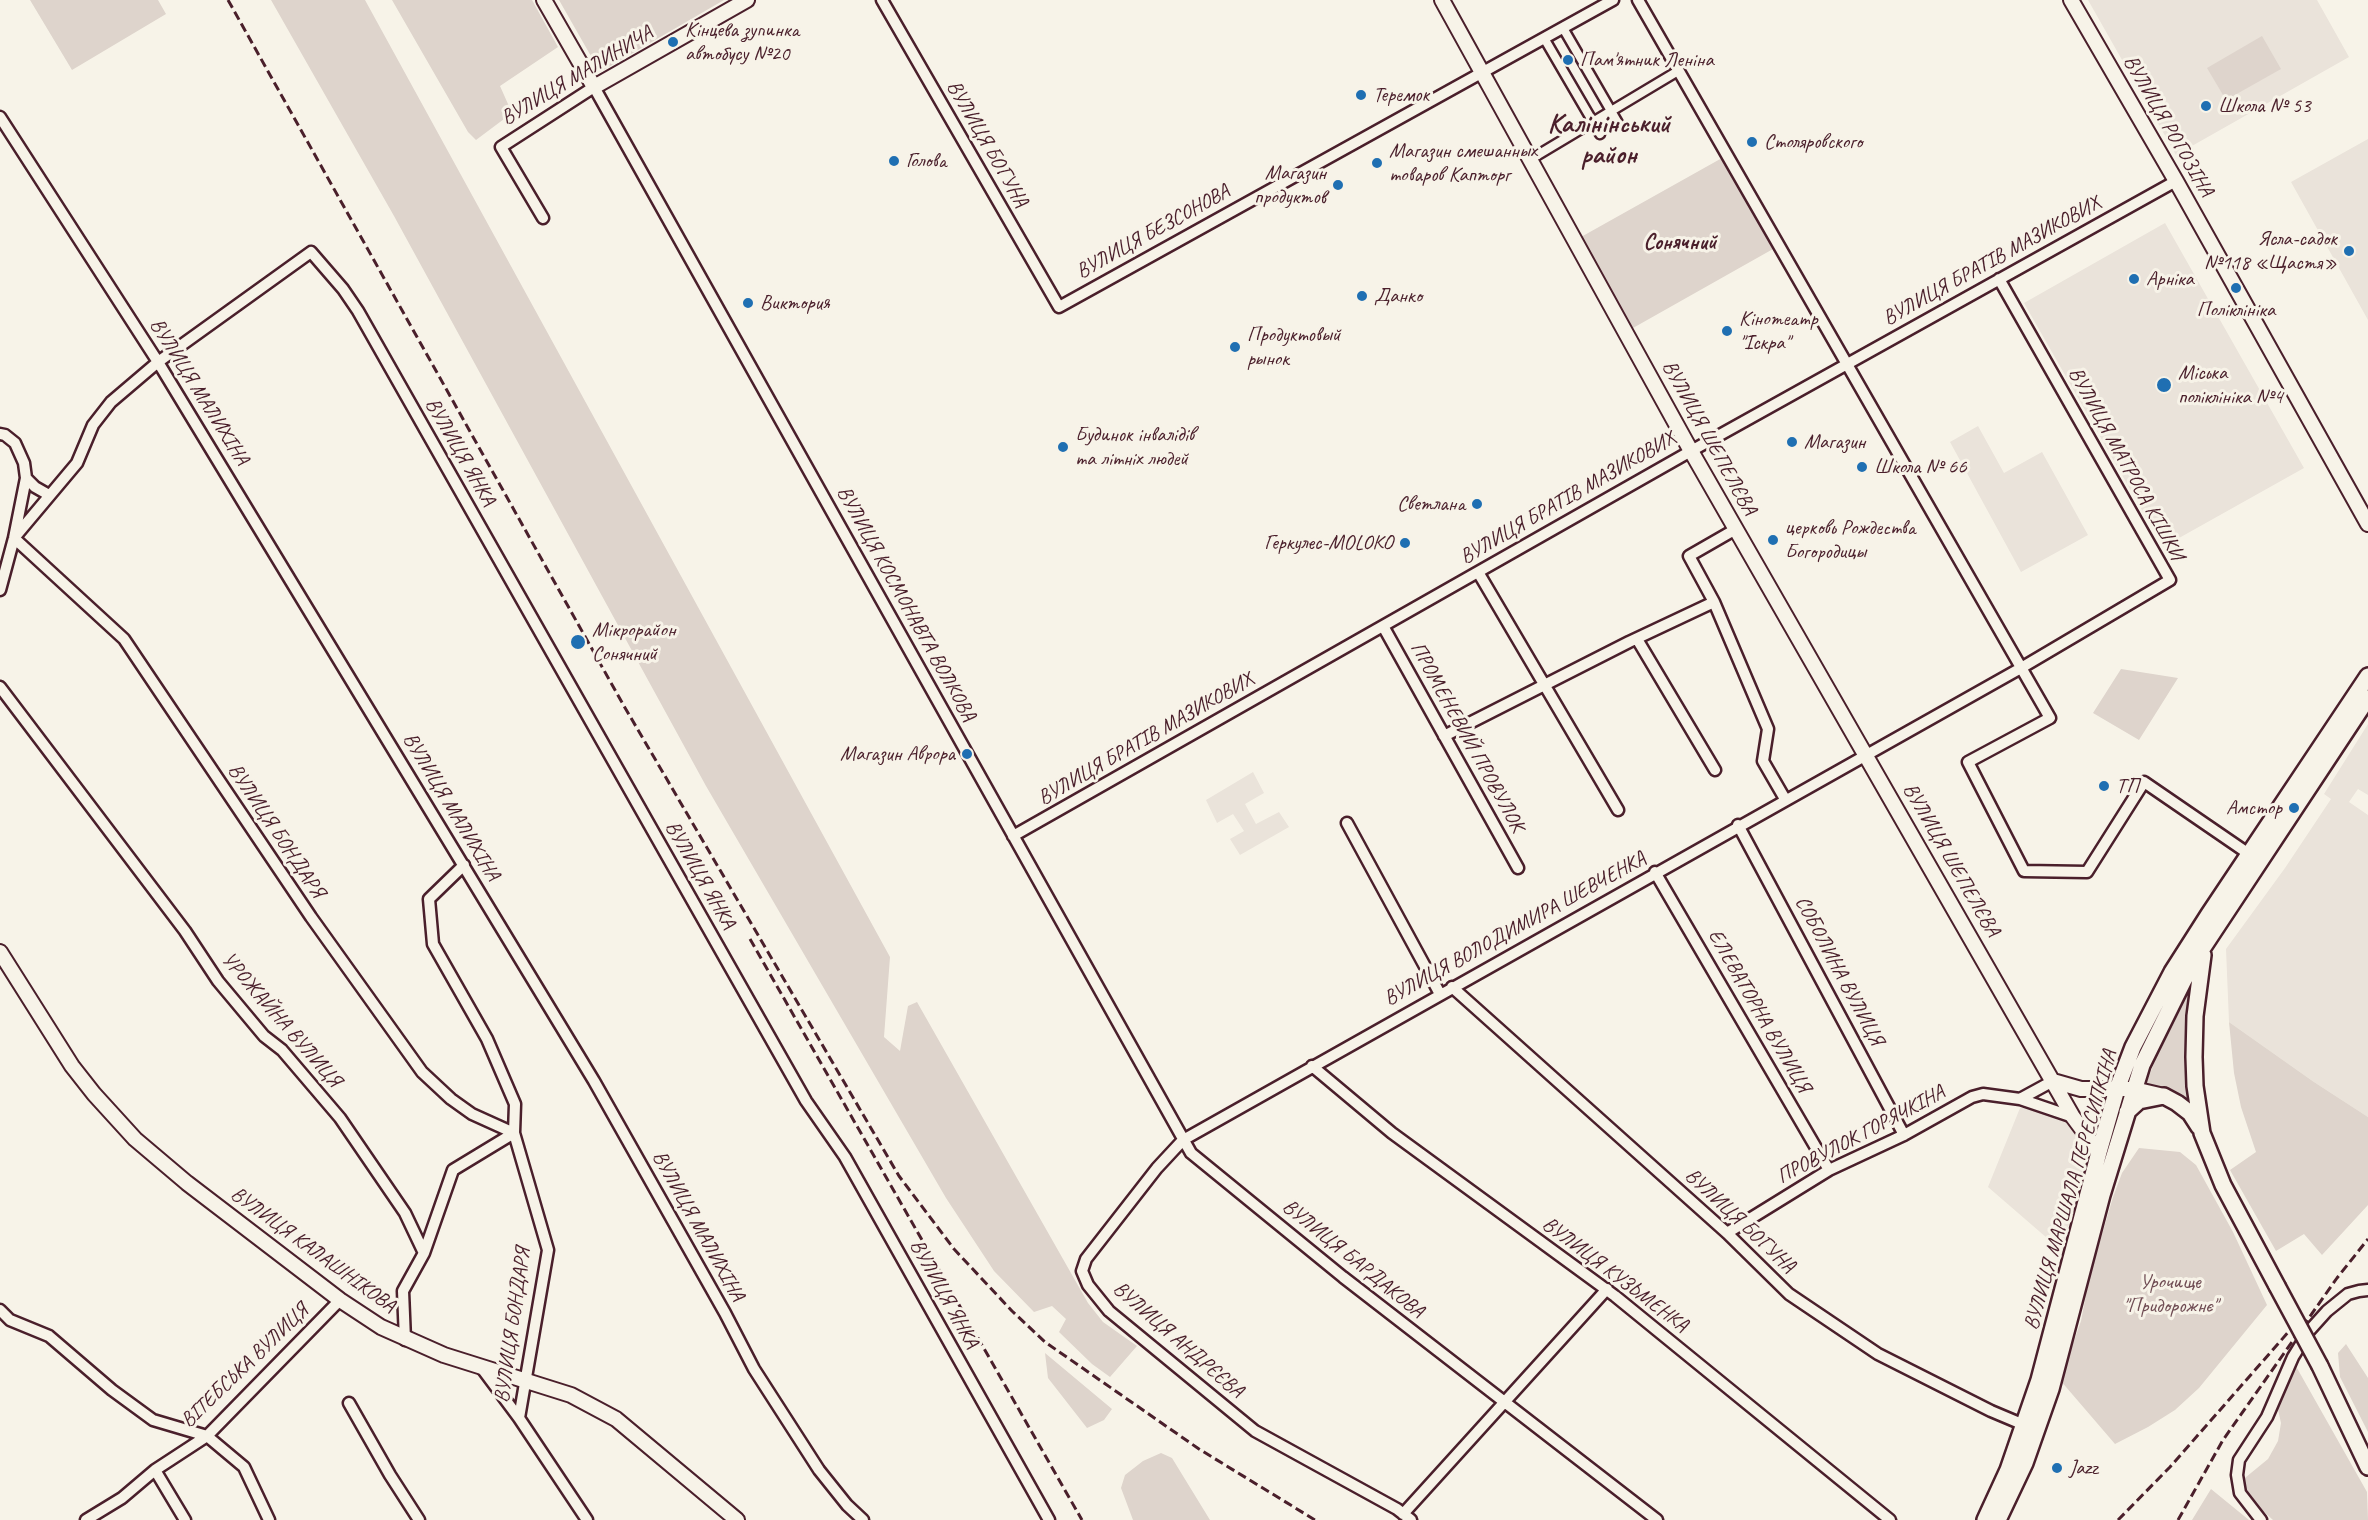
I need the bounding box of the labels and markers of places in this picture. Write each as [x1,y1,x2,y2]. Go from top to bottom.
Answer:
place label: Кінцева зупинка автобусу №20 [685,17,799,67]
marker: Кінцева зупинка автобусу №20 [666,35,680,49]
place label: Пам'ятник Леніна [1580,47,1714,73]
marker: Пам'ятник Леніна [1561,53,1575,67]
place label: Теремок [1373,82,1429,108]
marker: Теремок [1354,88,1368,102]
place label: Школа № 53 [2218,93,2311,119]
marker: Школа № 53 [2199,99,2213,113]
place label: Столяровского [1764,129,1862,155]
marker: Столяровского [1745,135,1759,149]
place label: Магазин смешанных товаров Капторг [1389,138,1537,188]
place label: Голова [906,148,946,174]
marker: Голова [887,154,901,168]
marker: Магазин смешанных товаров Капторг [1370,156,1384,170]
place label: Магазин продуктов [1254,160,1326,210]
marker: Магазин продуктов [1331,178,1345,192]
place label: Ясла-садок №118 «Щастя» [2204,226,2337,276]
marker: Ясла-садок №118 «Щастя» [2342,244,2356,258]
place label: Арніка [2146,266,2194,292]
marker: Арніка [2127,272,2141,286]
marker: Поліклініка [2229,281,2243,295]
place label: Данко [1374,283,1422,309]
marker: Данко [1355,289,1369,303]
place label: Виктория [760,290,830,316]
marker: Виктория [741,296,755,310]
place label: Поліклініка [2197,297,2275,323]
place label: Кінотеатр "Іскра" [1739,306,1818,356]
place label: Продуктовый рынок [1247,322,1341,372]
marker: Кінотеатр "Іскра" [1720,324,1734,338]
marker: Продуктовый рынок [1228,340,1242,354]
place label: Міська поліклініка №4 [2178,360,2283,410]
marker: Міська поліклініка №4 [2155,376,2173,394]
place label: Будинок інвалідів та літніх людей [1075,422,1194,472]
place label: Магазин [1804,429,1865,455]
marker: Магазин [1785,435,1799,449]
marker: Будинок інвалідів та літніх людей [1056,440,1070,454]
place label: Школа № 66 [1874,454,1967,480]
marker: Школа № 66 [1855,460,1869,474]
place label: Светлана [1397,491,1465,517]
marker: Светлана [1470,497,1484,511]
place label: церковь Рождества Богородицы [1785,515,1915,565]
place label: Геркулес-MOLOKO [1264,530,1393,556]
marker: церковь Рождества Богородицы [1766,533,1780,547]
marker: Геркулес-MOLOKO [1398,536,1412,550]
place label: Мікрорайон Сонячний [592,617,676,667]
marker: Мікрорайон Сонячний [569,633,587,651]
place label: Магазин Аврора [840,741,955,767]
marker: Магазин Аврора [960,747,974,761]
place label: ТП [2116,773,2138,799]
marker: ТП [2097,779,2111,793]
place label: Амстор [2226,795,2282,821]
marker: Амстор [2287,801,2301,815]
place label: Jazz [2069,1455,2098,1481]
marker: Jazz [2050,1461,2064,1475]

